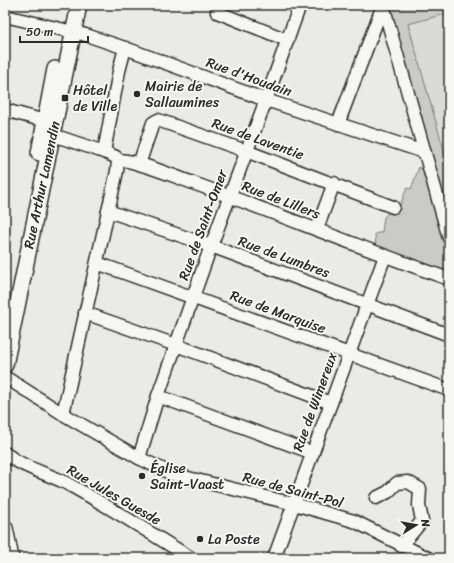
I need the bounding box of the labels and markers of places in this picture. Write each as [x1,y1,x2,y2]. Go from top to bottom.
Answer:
place label: Mairie de Sallaumines [145,74,220,115]
place label: Hôtel de Ville [73,78,118,119]
marker: Mairie de Sallaumines [132,89,142,99]
marker: Hôtel de Ville [60,93,70,103]
place label: Église Saint-Vaast [150,456,224,497]
marker: Église Saint-Vaast [137,471,147,481]
place label: La Poste [208,527,260,552]
marker: La Poste [195,534,205,544]

